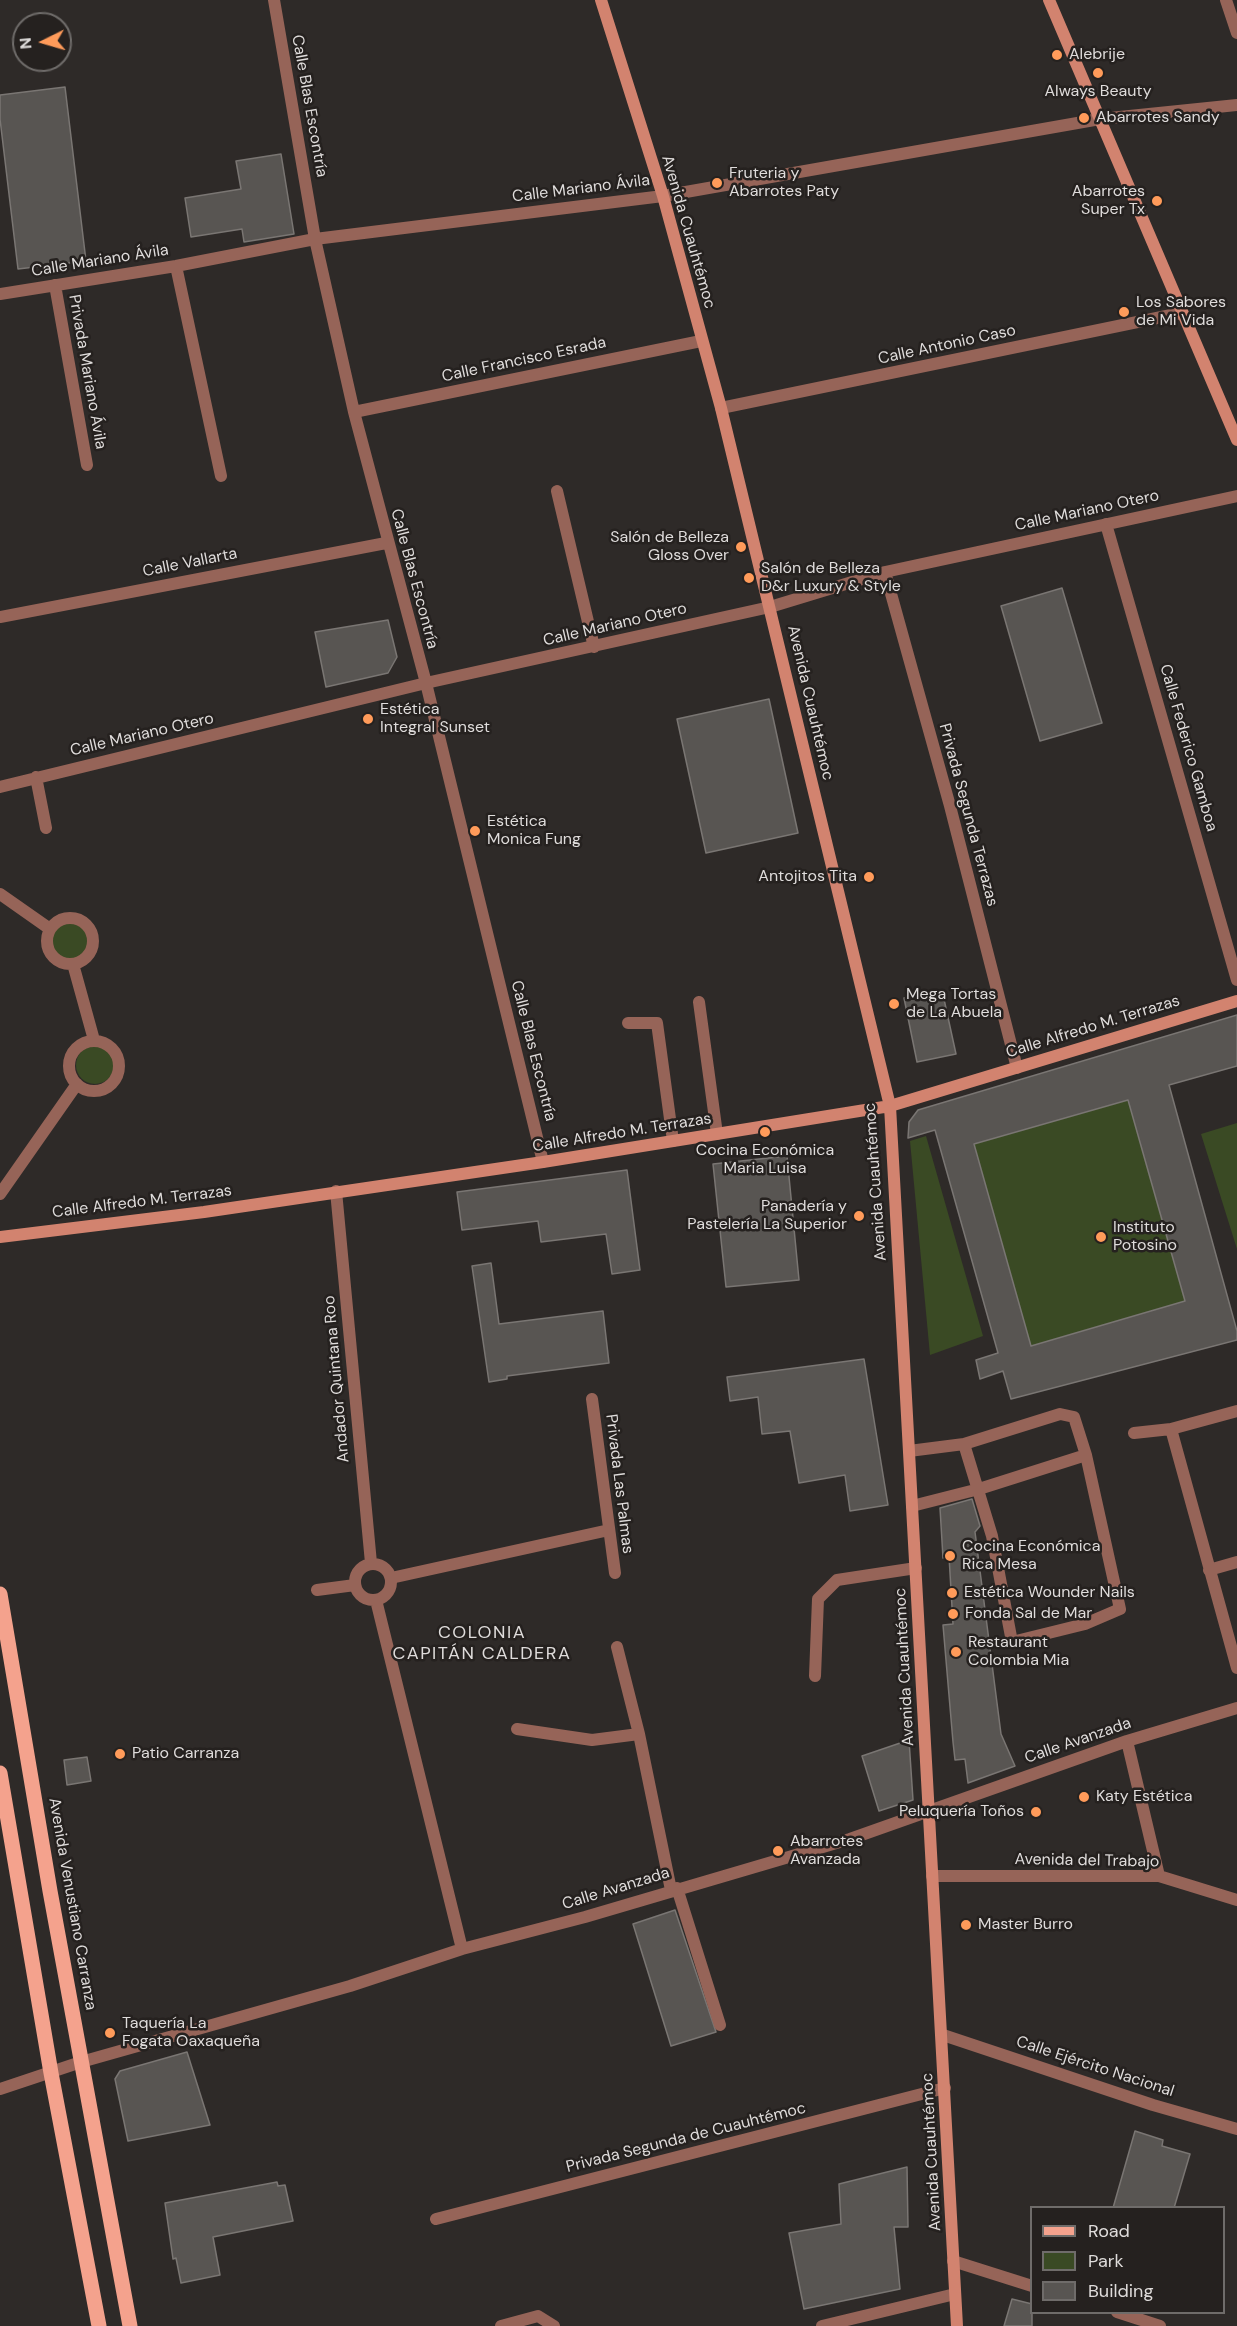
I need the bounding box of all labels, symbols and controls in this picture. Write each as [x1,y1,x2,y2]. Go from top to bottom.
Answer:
north arrow [12,12,72,72]
street label: Calle Blas Escontría [287,33,331,179]
text: N [15,37,37,50]
place label: Alebrije [1069,45,1125,65]
marker: Alebrije [1050,48,1064,62]
marker: Always Beauty [1091,66,1105,80]
place label: Always Beauty [1044,82,1152,102]
place label: Abarrotes Sandy [1096,108,1220,128]
marker: Abarrotes Sandy [1077,111,1091,125]
street label: Avenida Cuauhtémoc [657,153,719,311]
place label: Fruteria y Abarrotes Paty [729,164,839,202]
street label: Calle Mariano Ávila [511,171,651,207]
marker: Fruteria y Abarrotes Paty [710,176,724,190]
place label: Abarrotes Super Tx [1072,182,1145,220]
marker: Abarrotes Super Tx [1150,194,1164,208]
street label: Calle Mariano Ávila [30,241,170,281]
street label: Privada Mariano Ávila [64,293,110,451]
place label: Los Sabores de Mi Vida [1136,293,1226,331]
marker: Los Sabores de Mi Vida [1117,305,1131,319]
street label: Calle Antonio Caso [876,321,1018,369]
street label: Calle Francisco Esrada [440,333,608,387]
street label: Calle Mariano Otero [1013,486,1161,536]
street label: Calle Blas Escontría [386,507,442,651]
place label: Salón de Belleza Gloss Over [610,528,729,566]
marker: Salón de Belleza Gloss Over [734,540,748,554]
street label: Calle Vallarta [141,544,239,582]
place label: Salón de Belleza D&r Luxury & Style [761,559,901,597]
marker: Salón de Belleza D&r Luxury & Style [742,571,756,585]
street label: Calle Mariano Otero [541,599,689,651]
street label: Avenida Cuauhtémoc [783,624,837,782]
street label: Calle Federico Gamboa [1155,662,1221,834]
place label: Estética Integral Sunset [380,700,490,738]
street label: Calle Mariano Otero [68,709,216,761]
marker: Estética Integral Sunset [361,712,375,726]
street label: Privada Segunda Terrazas [934,721,1002,909]
place label: Estética Monica Fung [487,812,581,850]
marker: Estética Monica Fung [468,824,482,838]
place label: Antojitos Tita [758,867,857,887]
marker: Antojitos Tita [862,870,876,884]
street label: Calle Blas Escontría [506,979,560,1123]
place label: Mega Tortas de La Abuela [906,985,1002,1023]
street label: Calle Alfredo M. Terrazas [1004,991,1182,1063]
marker: Mega Tortas de La Abuela [887,997,901,1011]
street label: Avenida Cuauhtémoc [861,1102,891,1262]
street label: Calle Alfredo M. Terrazas [531,1109,713,1157]
marker: Cocina Económica Maria Luisa [758,1125,772,1139]
place label: Cocina Económica Maria Luisa [696,1141,834,1179]
street label: Calle Alfredo M. Terrazas [51,1181,233,1223]
place label: Panadería y Pastelería La Superior [687,1197,847,1235]
marker: Panadería y Pastelería La Superior [852,1209,866,1223]
place label: Instituto Potosino [1113,1218,1177,1256]
marker: Instituto Potosino [1094,1230,1108,1244]
street label: Andador Quintana Roo [320,1295,354,1463]
street label: Privada Las Palmas [601,1413,637,1555]
place label: Cocina Económica Rica Mesa [962,1537,1100,1575]
marker: Cocina Económica Rica Mesa [943,1549,957,1563]
place label: Estética Wounder Nails [964,1583,1135,1603]
marker: Estética Wounder Nails [945,1586,959,1600]
street label: Avenida Cuauhtémoc [891,1587,919,1747]
place label: Fonda Sal de Mar [965,1604,1092,1624]
marker: Fonda Sal de Mar [946,1607,960,1621]
district label: COLONIA CAPITÁN CALDERA [393,1622,571,1664]
place label: Restaurant Colombia Mia [968,1633,1069,1671]
marker: Restaurant Colombia Mia [949,1645,963,1659]
street label: Calle Avanzada [1022,1714,1134,1768]
place label: Patio Carranza [132,1744,239,1764]
marker: Patio Carranza [113,1747,127,1761]
place label: Katy Estética [1096,1787,1192,1807]
marker: Katy Estética [1077,1790,1091,1804]
street label: Avenida Venustiano Carranza [44,1796,100,2012]
place label: Peluquería Toños [899,1802,1024,1822]
marker: Peluquería Toños [1029,1805,1043,1819]
place label: Abarrotes Avanzada [790,1832,863,1870]
marker: Abarrotes Avanzada [771,1844,785,1858]
street label: Avenida del Trabajo [1015,1850,1159,1872]
street label: Calle Avanzada [560,1864,672,1914]
place label: Master Burro [978,1915,1073,1935]
marker: Master Burro [959,1918,973,1932]
place label: Taquería La Fogata Oaxaqueña [122,2014,260,2052]
marker: Taquería La Fogata Oaxaqueña [103,2026,117,2040]
street label: Calle Ejército Nacional [1014,2032,1176,2102]
street label: Avenida Cuauhtémoc [918,2072,946,2232]
street label: Privada Segunda de Cuauhtémoc [564,2099,808,2177]
legend [1030,2206,1225,2314]
text: Road [1088,2219,1130,2243]
text: Park [1088,2249,1124,2273]
text: Building [1088,2279,1153,2303]

